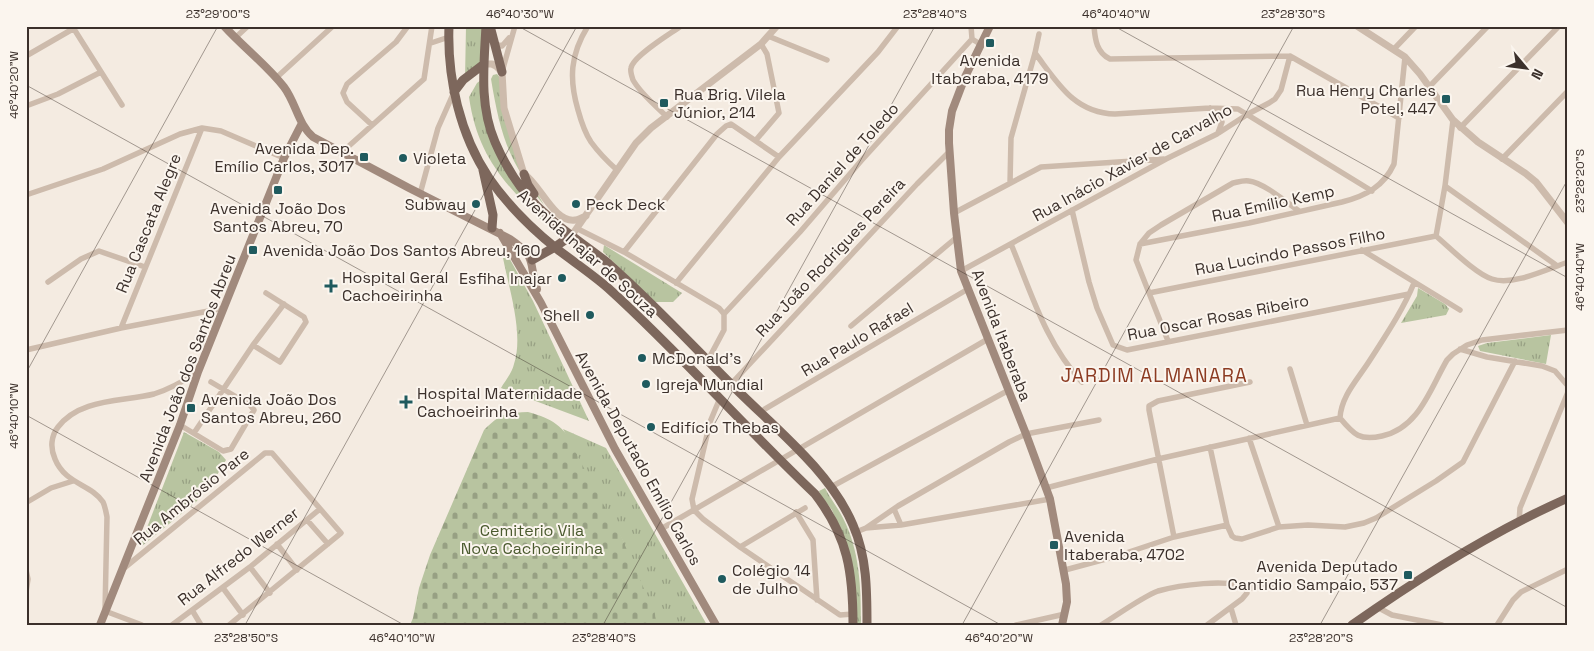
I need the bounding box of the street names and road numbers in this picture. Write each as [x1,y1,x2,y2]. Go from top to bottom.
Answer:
street label: Rua Daniel de Toledo [781,98,903,230]
street label: Rua Inácio Xavier de Carvalho [1029,99,1236,226]
street label: Rua Cascata Alegre [111,150,186,296]
street label: Rua João Rodrigues Pereira [751,173,910,341]
street label: Rua Emílio Kemp [1210,180,1336,227]
street label: Avenida Inajar de Souza [513,185,662,322]
street label: Rua Lucindo Passos Filho [1193,223,1387,280]
street label: Avenida João dos Santos Abreu [134,251,241,485]
street label: Avenida Itaberaba [967,266,1036,404]
street label: Rua Oscar Rosas Ribeiro [1125,290,1311,345]
street label: Rua Paulo Rafael [797,298,917,381]
street label: Avenida Deputado Emílio Carlos [571,347,706,569]
street label: Rua Ambrósio Pare [129,443,253,550]
street label: Rua Alfredo Werner [174,503,303,610]

